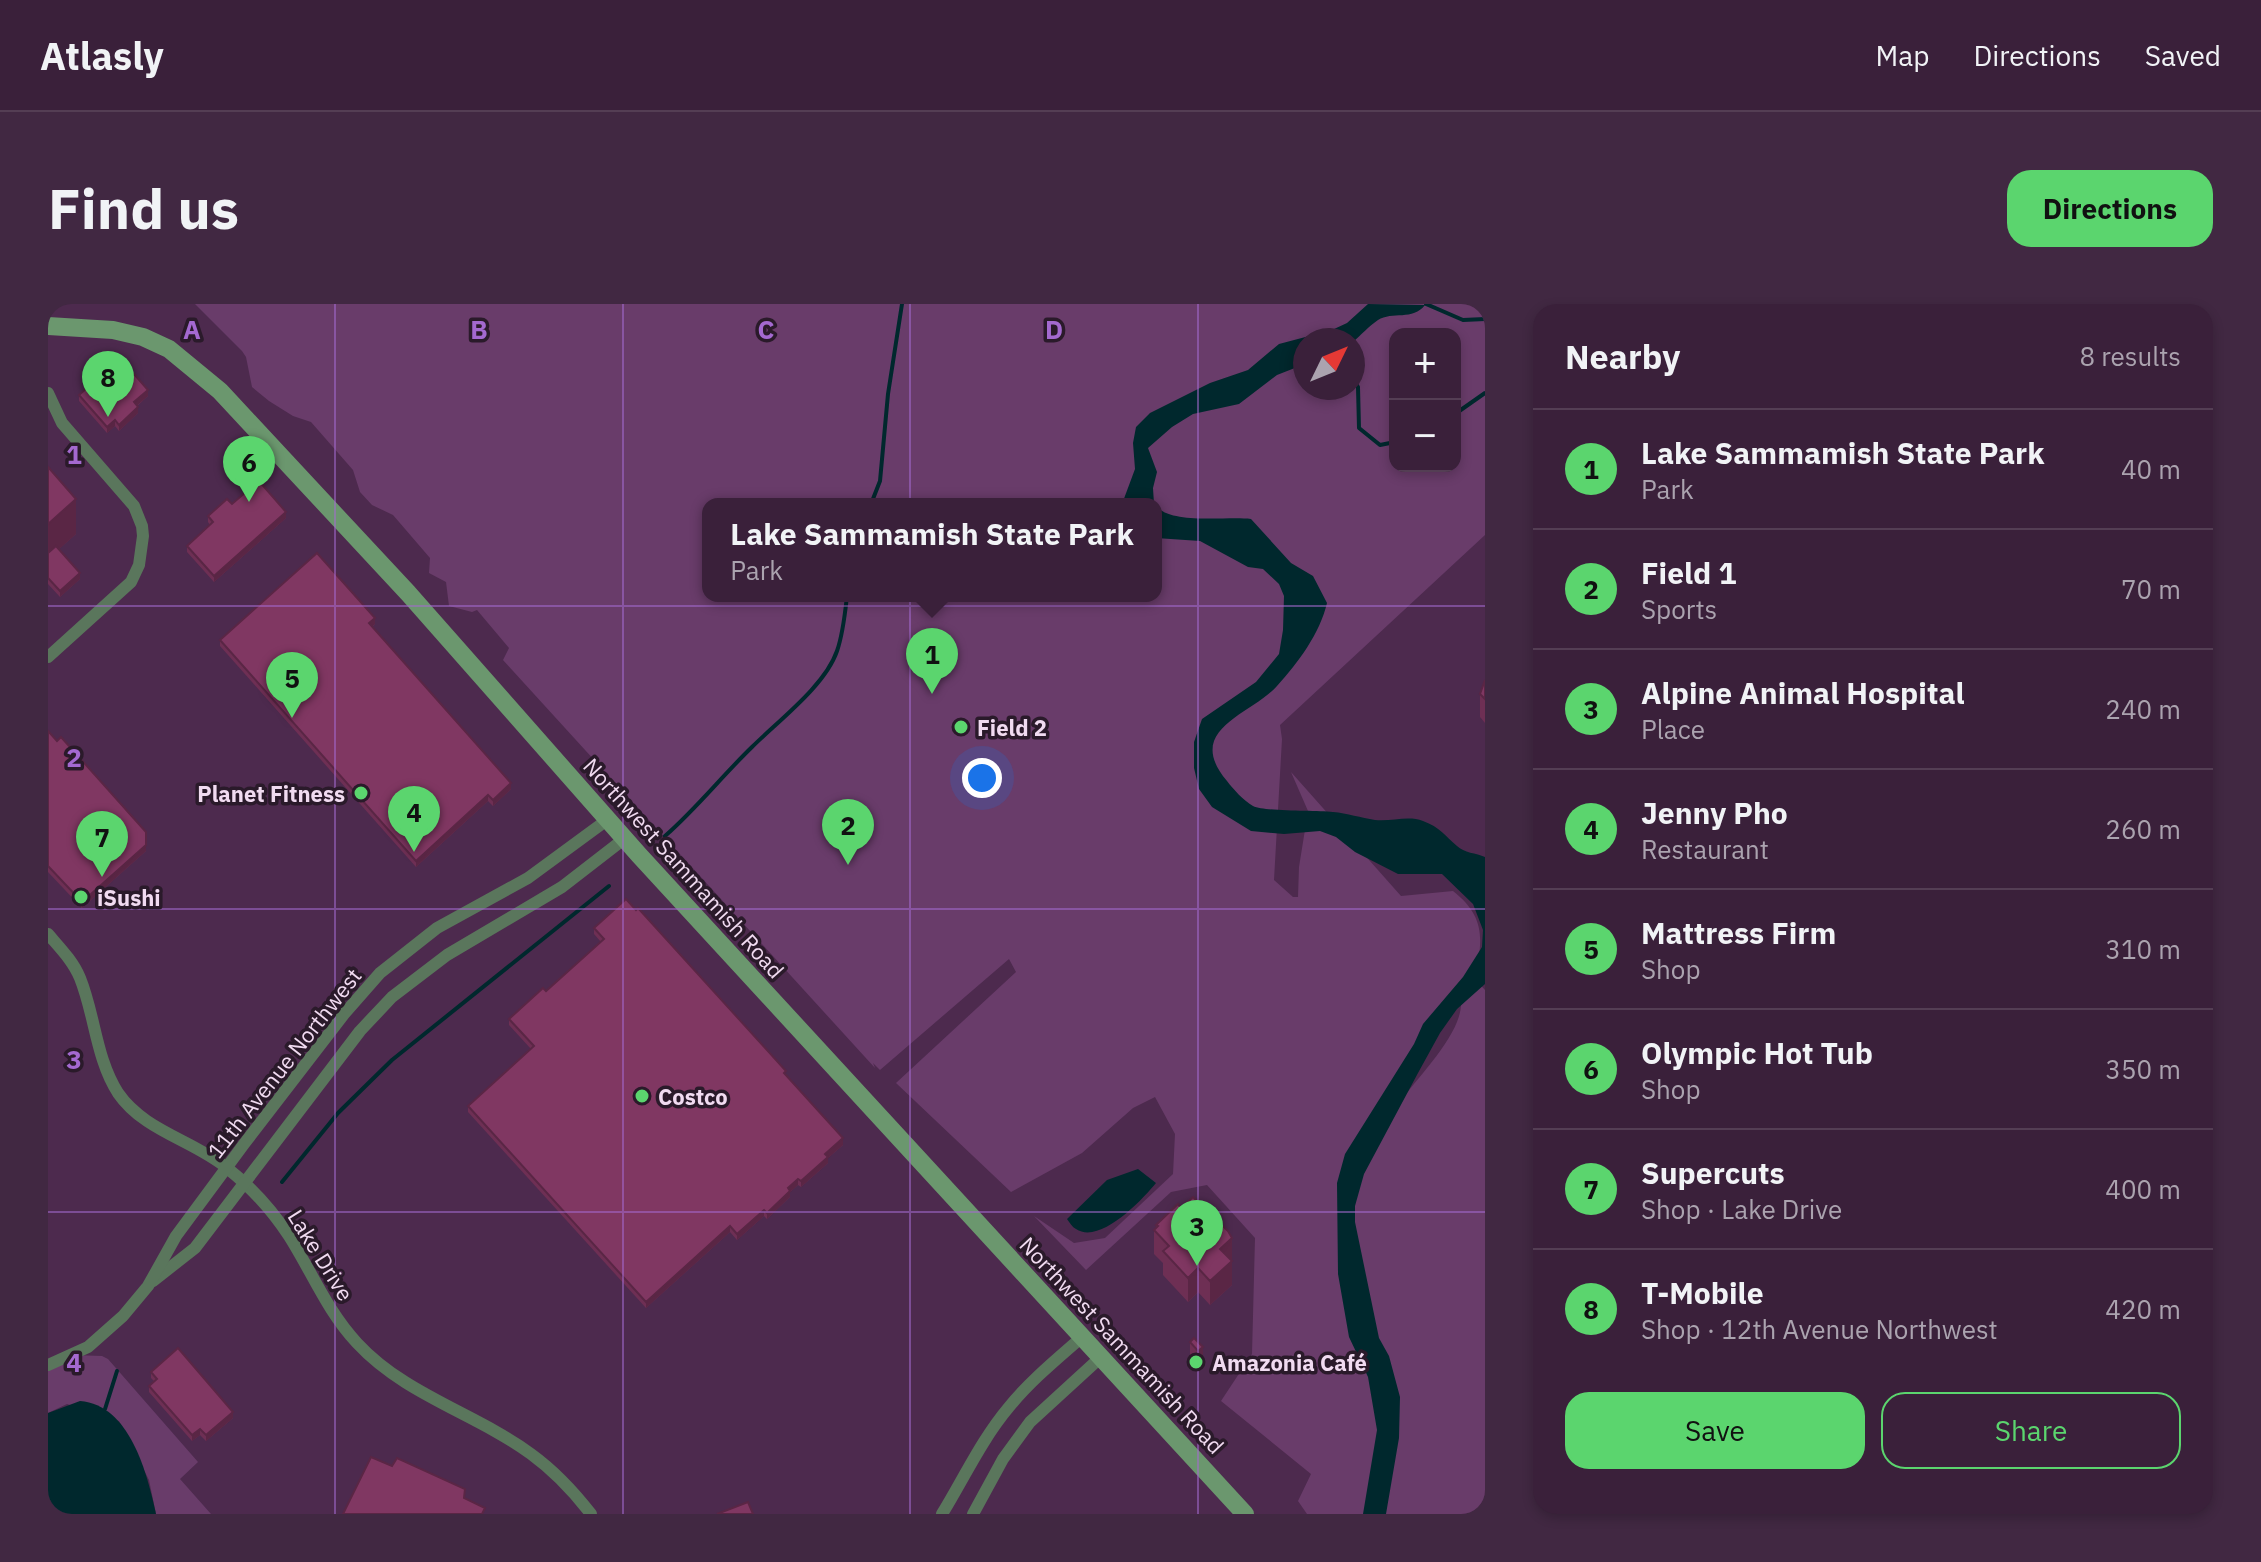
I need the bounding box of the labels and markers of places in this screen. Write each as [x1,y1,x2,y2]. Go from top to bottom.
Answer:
pin: 8 [82,351,134,417]
pin: 6 [223,436,275,502]
pin: 1 [906,628,958,694]
pin: 5 [266,652,318,718]
place label: Field 2 [977,713,1047,742]
marker: Field 2 [952,718,970,736]
place label: Planet Fitness [197,779,345,808]
marker: Planet Fitness [352,784,370,802]
pin: 4 [388,786,440,852]
pin: 2 [822,799,874,865]
pin: 7 [76,811,128,877]
place label: iSushi [97,883,161,912]
marker: iSushi [72,888,90,906]
place label: Costco [658,1082,728,1111]
marker: Costco [633,1087,651,1105]
pin: 3 [1171,1200,1223,1266]
place label: Amazonia Café [1212,1348,1367,1377]
marker: Amazonia Café [1187,1353,1205,1371]

